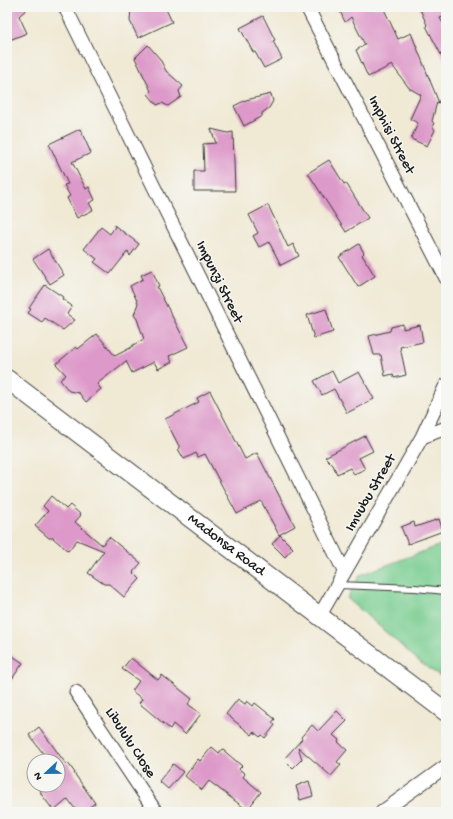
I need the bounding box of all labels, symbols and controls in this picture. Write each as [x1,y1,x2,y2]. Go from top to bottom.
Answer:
street label: Imphisi Street [364,93,419,179]
street label: Impunzi Street [191,238,247,328]
street label: Imvubu Street [342,449,401,535]
street label: Madonsa Road [184,510,269,581]
street label: Libululu Close [101,704,160,782]
north arrow [26,753,66,793]
text: N [32,770,45,782]

